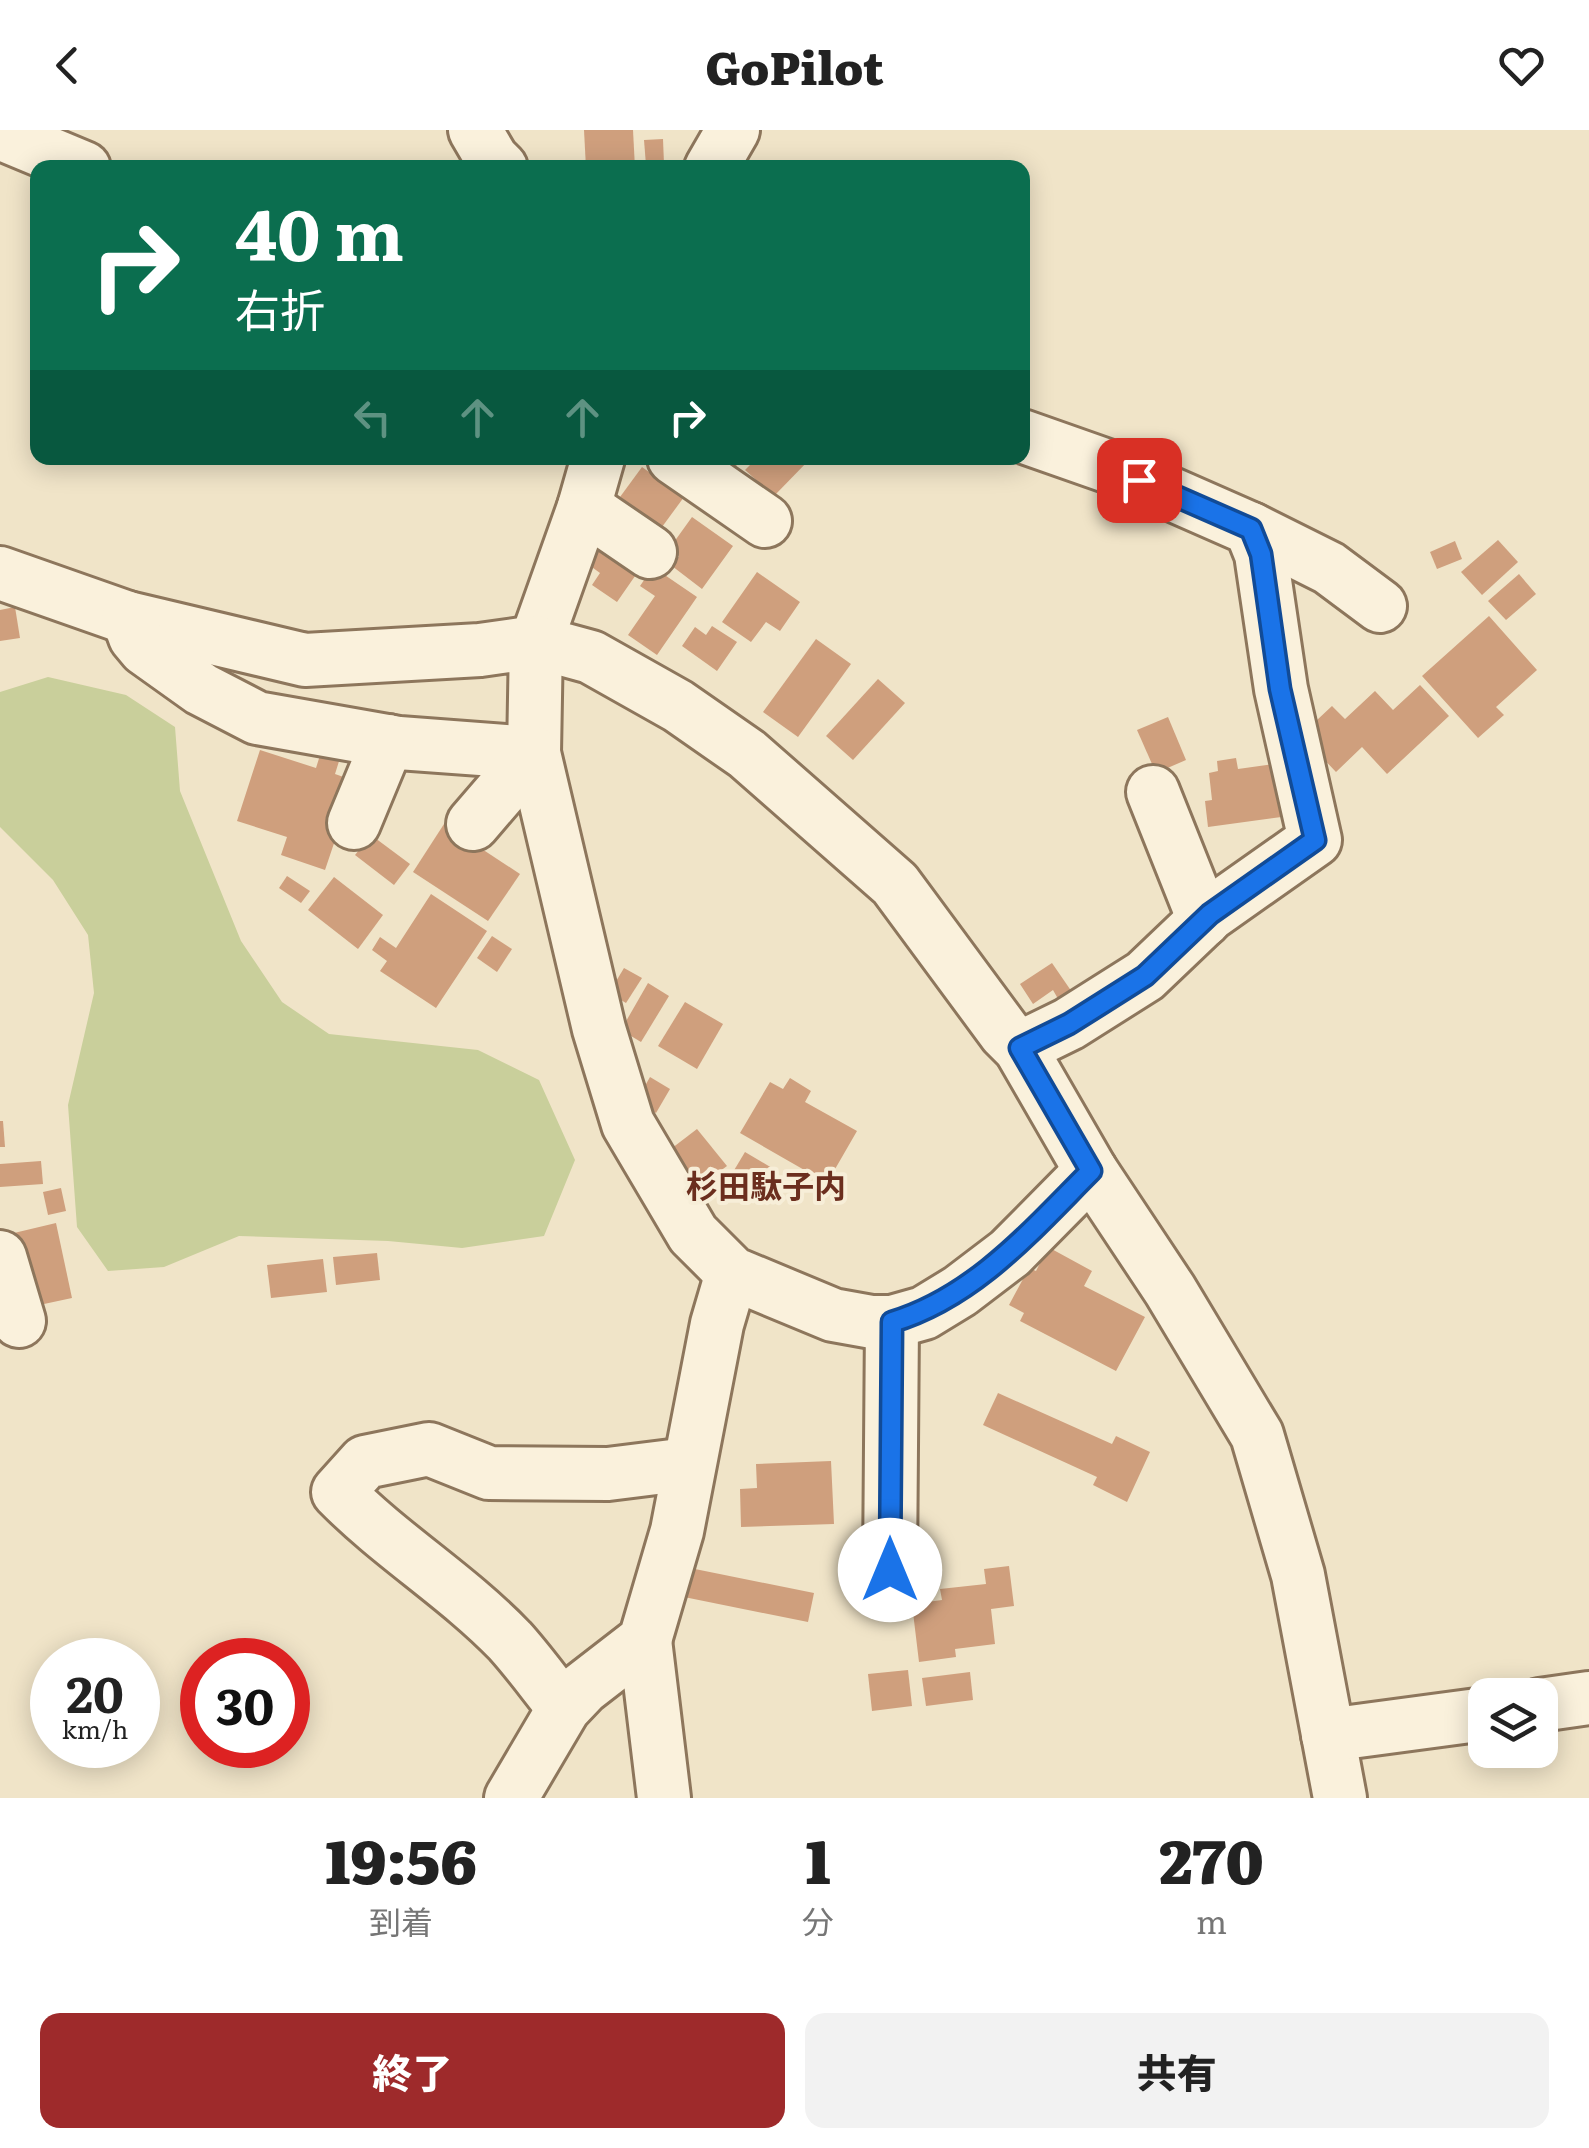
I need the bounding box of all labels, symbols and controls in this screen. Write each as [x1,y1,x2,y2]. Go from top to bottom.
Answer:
text: GoPilot [705,32,884,99]
icon: back [40,38,95,93]
icon: heart [1494,38,1549,93]
text: 40 m [235,179,404,283]
icon: right [70,200,200,330]
text: 右折 [235,274,325,341]
icon: left [345,390,400,445]
icon: ahead [450,390,505,445]
icon: ahead [555,390,610,445]
icon: right [660,390,715,445]
pin [1097,438,1182,523]
icon: arrive [1112,453,1167,508]
district label: 杉田駄子内 [686,1160,846,1208]
position arrow [838,1518,942,1622]
speed limit sign: 30 [180,1638,310,1768]
text: 20 [66,1654,124,1728]
map controls [1468,1678,1558,1768]
button: layers [1468,1678,1558,1768]
text: km/h [62,1710,128,1747]
text: 19:56 [325,1813,477,1902]
text: 1 [805,1813,831,1902]
text: 270 [1159,1813,1264,1902]
text: 到着 [369,1896,433,1944]
text: 分 [802,1896,834,1944]
text: m [1196,1896,1227,1944]
button: 終了 [40,2013,785,2128]
button: 共有 [805,2013,1549,2128]

